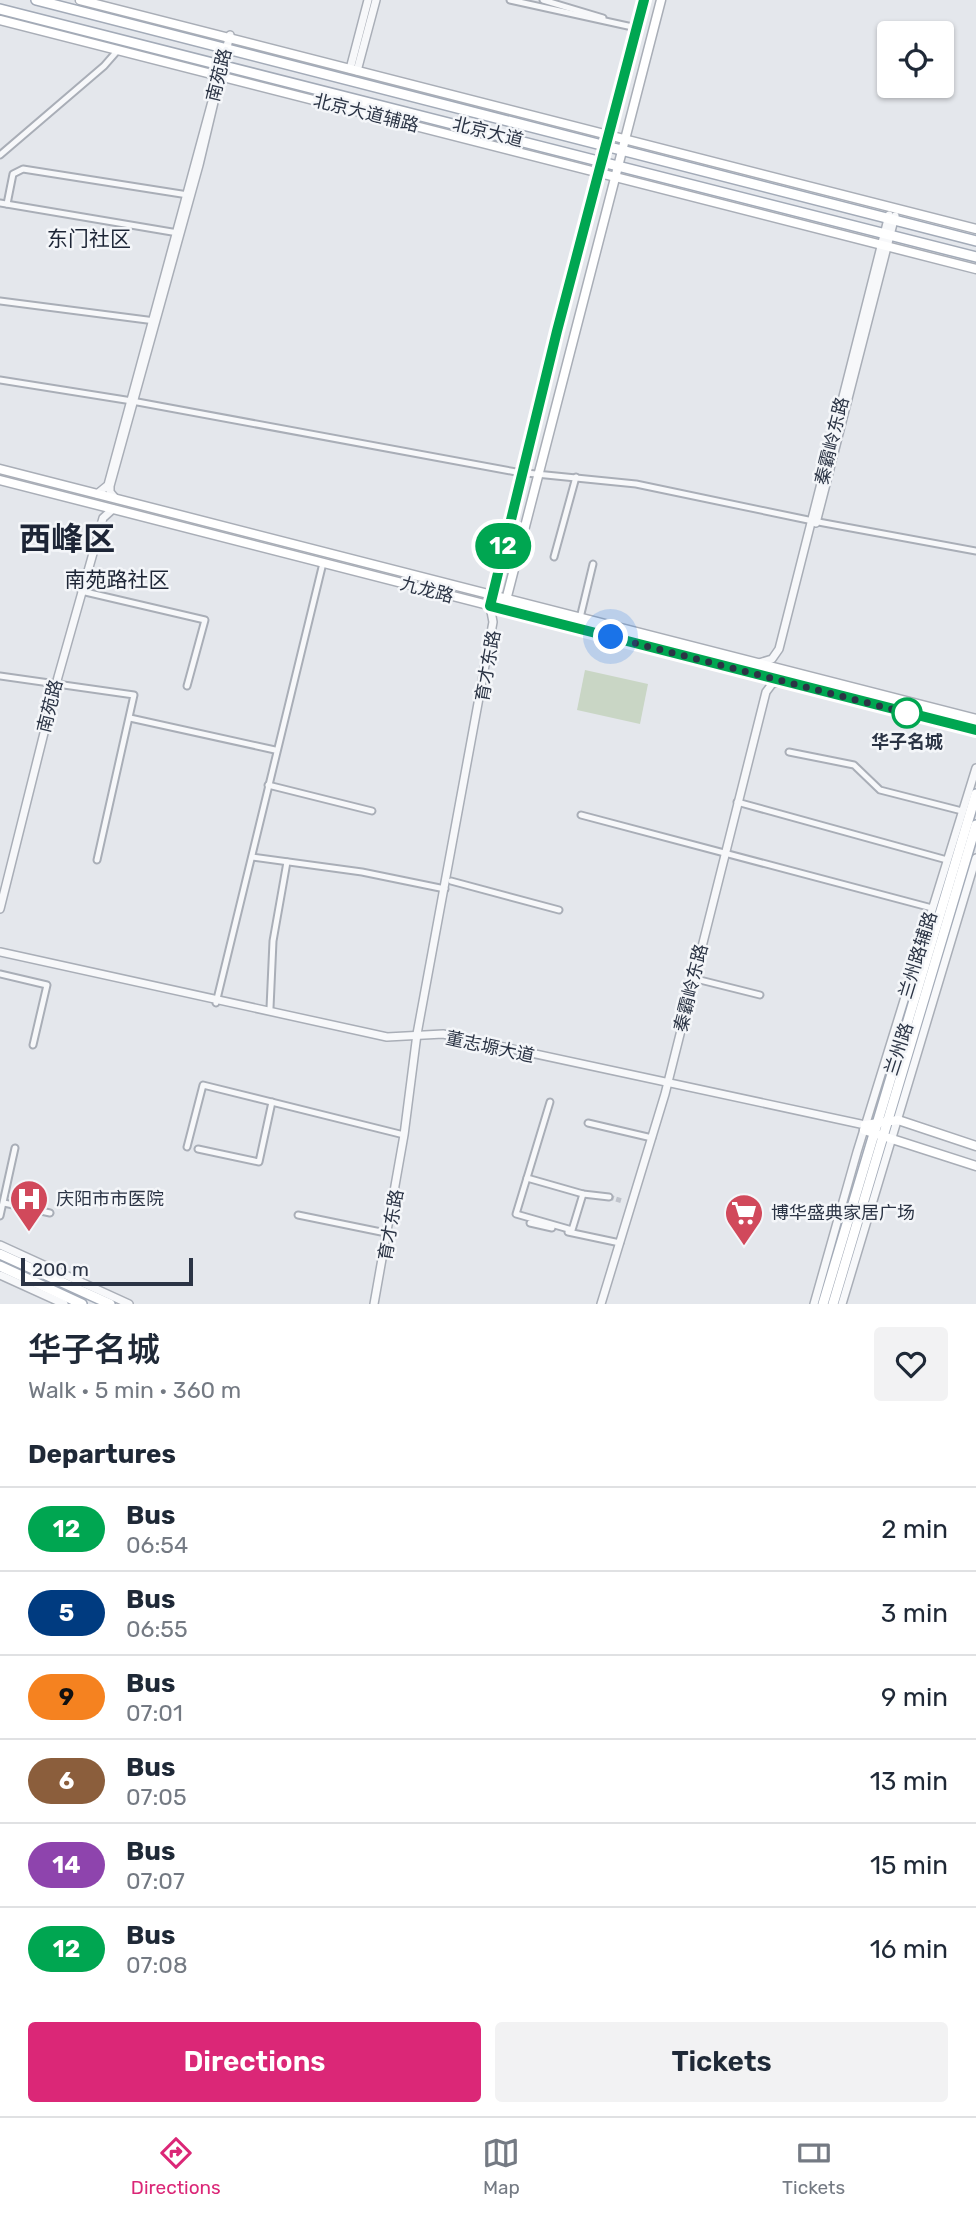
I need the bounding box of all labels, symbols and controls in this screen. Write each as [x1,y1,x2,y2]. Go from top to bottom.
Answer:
map controls [877,21,954,98]
button: locate [877,21,954,98]
street label: 南苑路 [202,46,236,104]
street label: 北京大道辅路 [311,89,421,137]
street label: 北京大道 [450,113,526,151]
district label: 东门社区 [47,226,131,251]
street label: 秦霸岭东路 [810,395,854,487]
district label: 西峰区 [19,520,115,558]
line badge: 12 [472,523,534,569]
text: 12 [489,532,517,560]
district label: 南苑路社区 [65,567,170,592]
street label: 九龙路 [398,572,456,608]
your location [593,619,628,654]
street label: 育才东路 [471,629,505,703]
street label: 南苑路 [33,677,67,735]
marker: 华子名城 [892,698,922,728]
place label: 华子名城 [871,731,943,753]
street label: 兰州路辅路 [894,909,942,1001]
street label: 秦霸岭东路 [669,942,713,1034]
street label: 兰州路 [880,1020,918,1078]
street label: 董志塬大道 [444,1027,536,1067]
hospital icon: 庆阳市市医院 [8,1178,50,1233]
place label: 庆阳市市医院 [56,1188,164,1210]
street label: 育才东路 [374,1188,408,1262]
supermarket icon: 博华盛典家居广场 [723,1192,765,1247]
place label: 博华盛典家居广场 [771,1202,915,1224]
scale bar [21,1255,192,1287]
text: 200 m [32,1258,89,1281]
button: heart [874,1327,948,1401]
text: 华子名城 [28,1330,160,1369]
text: Walk · 5 min · 360 m [28,1376,241,1404]
text: Departures [28,1439,176,1470]
text: Bus [126,1500,175,1531]
text: 2 min [881,1514,948,1545]
text: 12 [53,1515,80,1543]
text: 06:54 [126,1531,188,1559]
text: Bus [126,1584,175,1615]
text: 3 min [881,1598,948,1629]
text: 5 [59,1599,74,1627]
text: 06:55 [126,1615,188,1643]
text: Bus [126,1668,175,1699]
text: 9 min [881,1682,948,1713]
text: 9 [59,1683,74,1711]
text: 07:01 [126,1699,183,1727]
text: Bus [126,1752,175,1783]
text: 13 min [870,1766,948,1797]
text: 6 [59,1767,74,1795]
text: 07:05 [126,1783,187,1811]
text: Bus [126,1836,175,1867]
text: 15 min [870,1850,948,1881]
text: 14 [52,1851,81,1879]
text: 07:07 [126,1867,185,1895]
text: Bus [126,1920,175,1951]
text: 16 min [870,1934,948,1965]
text: 12 [53,1935,80,1963]
text: 07:08 [126,1951,188,1979]
button: Directions [28,2022,481,2102]
button: Tickets [495,2022,948,2102]
tab: Directions [131,2134,221,2199]
tab: Map [482,2134,520,2199]
tab: Tickets [782,2134,845,2199]

